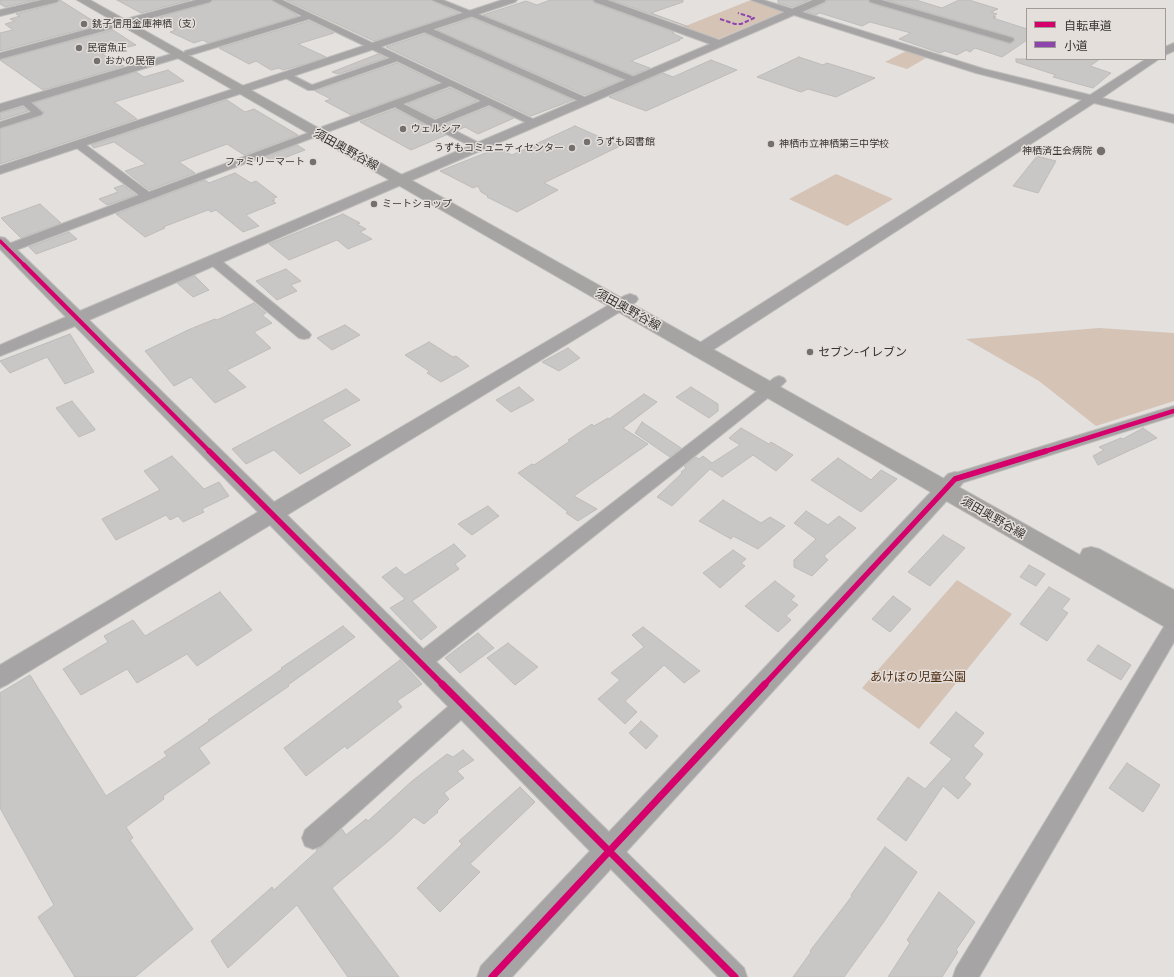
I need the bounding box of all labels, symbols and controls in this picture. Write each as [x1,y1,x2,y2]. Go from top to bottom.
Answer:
legend [1026,8,1166,60]
place label: 銚子信用金庫神栖（支） [92,18,202,30]
marker: 銚子信用金庫神栖（支） [79,19,89,29]
text: 自転車道 [1064,19,1112,33]
text: 小道 [1064,39,1088,53]
place label: 民宿魚正 [87,42,127,54]
marker: 民宿魚正 [74,43,84,53]
place label: おかの民宿 [105,55,155,67]
marker: おかの民宿 [92,56,102,66]
place label: ウェルシア [411,123,461,135]
marker: ウェルシア [398,124,408,134]
street label: 須田奥野谷線 [311,126,381,174]
place label: うずも図書館 [595,136,655,148]
marker: うずも図書館 [582,137,592,147]
place label: 神栖市立神栖第三中学校 [779,138,889,150]
marker: 神栖市立神栖第三中学校 [766,139,776,149]
place label: うずもコミュニティセンター [434,142,564,154]
marker: うずもコミュニティセンター [567,143,577,153]
place label: 神栖済生会病院 [1022,145,1092,157]
marker: 神栖済生会病院 [1095,145,1107,157]
place label: ファミリーマート [225,156,305,168]
marker: ファミリーマート [308,157,318,167]
place label: ミートショップ [382,198,452,210]
marker: ミートショップ [369,199,379,209]
street label: 須田奥野谷線 [593,286,663,334]
place label: セブン-イレブン [818,345,907,359]
marker: セブン-イレブン [805,347,815,357]
street label: 須田奥野谷線 [958,494,1028,542]
park label: あけぼの児童公園 [870,670,966,684]

